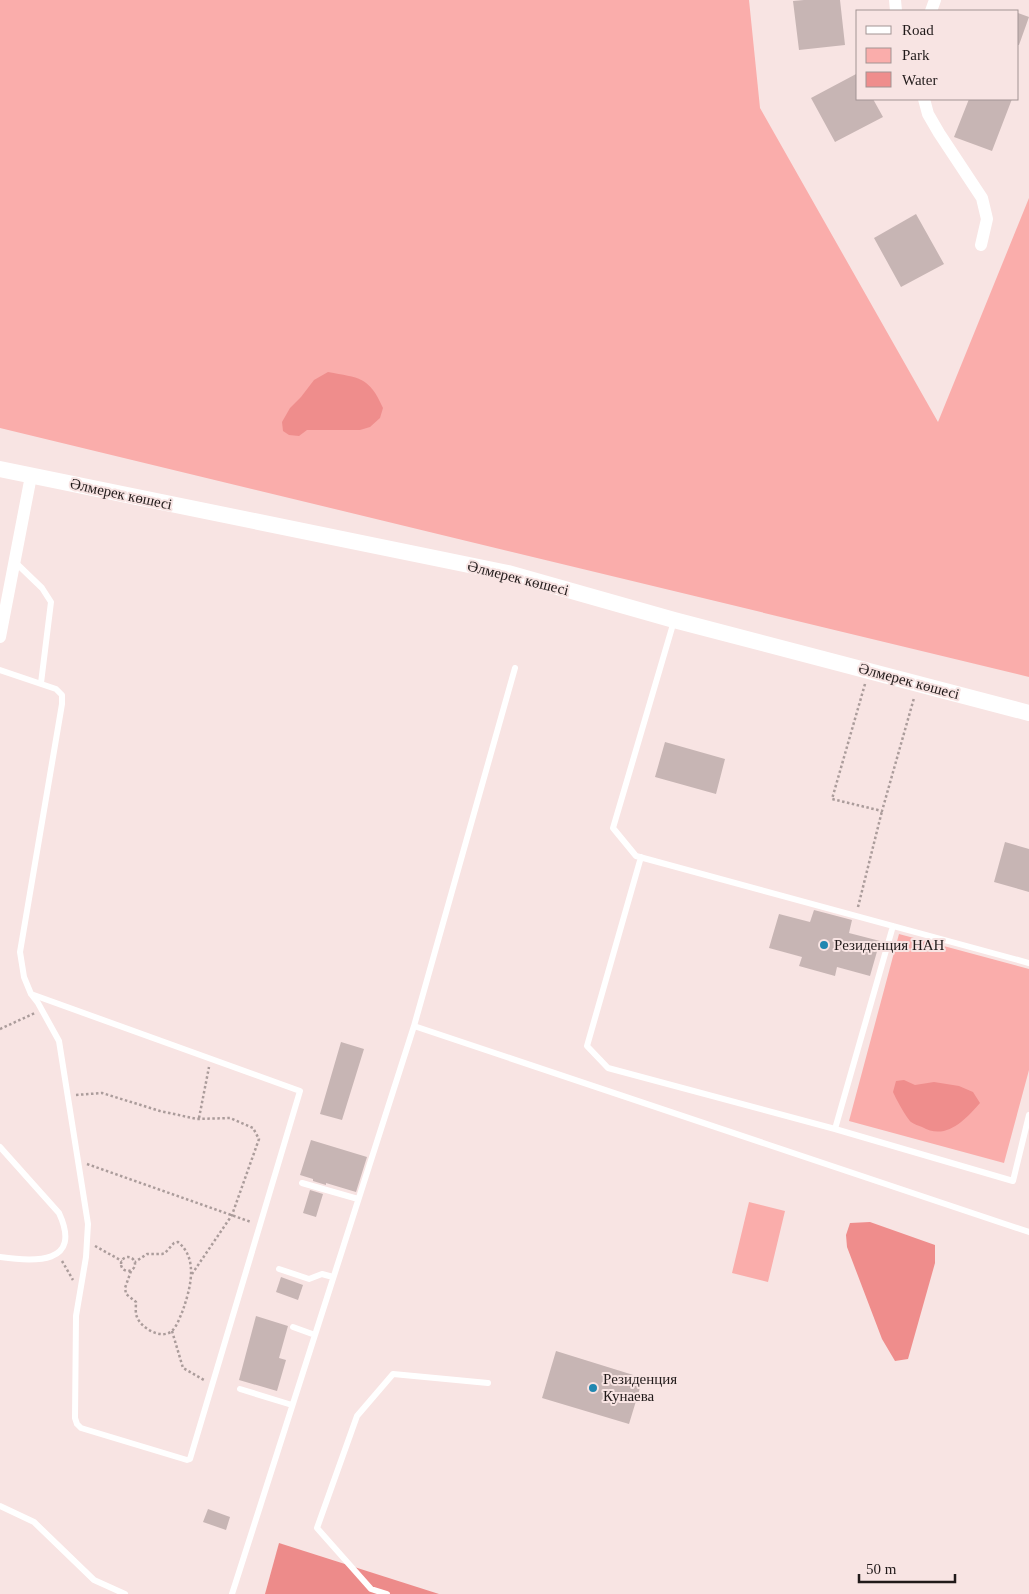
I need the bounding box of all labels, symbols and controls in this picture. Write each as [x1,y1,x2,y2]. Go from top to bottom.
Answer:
legend [856,10,1019,100]
text: Road [902,22,934,38]
text: Park [902,47,930,63]
text: Water [902,72,937,88]
street label: Әлмерек көшесі [69,475,173,513]
street label: Әлмерек көшесі [466,558,570,598]
street label: Әлмерек көшесі [857,660,961,702]
place label: Резиденция НАН [834,937,945,953]
marker: Резиденция НАН [818,939,830,951]
place label: Резиденция Кунаева [603,1371,677,1404]
marker: Резиденция Кунаева [587,1382,599,1394]
scale bar [859,1552,955,1584]
text: 50 m [866,1561,897,1577]

